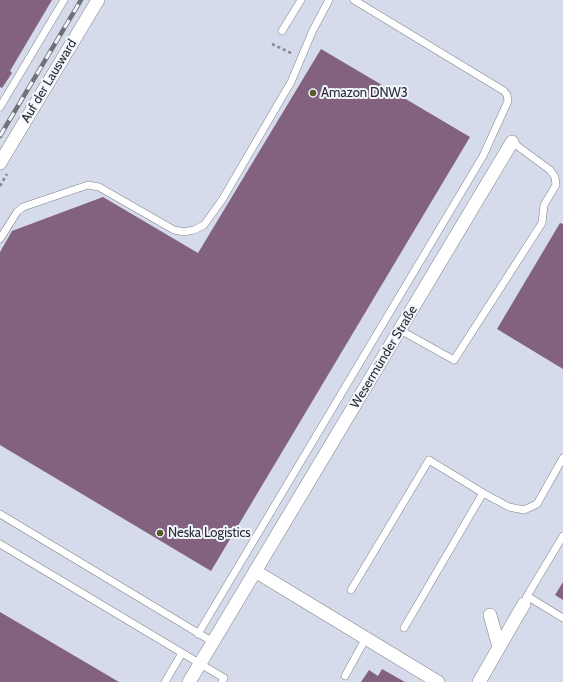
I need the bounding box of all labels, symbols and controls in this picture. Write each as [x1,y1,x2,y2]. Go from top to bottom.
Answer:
street label: Auf der Lausward [18,36,80,126]
place label: Amazon DNW3 [321,85,408,101]
marker: Amazon DNW3 [308,88,318,98]
street label: Wesermünder Straße [347,303,421,411]
place label: Neska Logistics [168,525,251,541]
marker: Neska Logistics [155,528,165,538]

